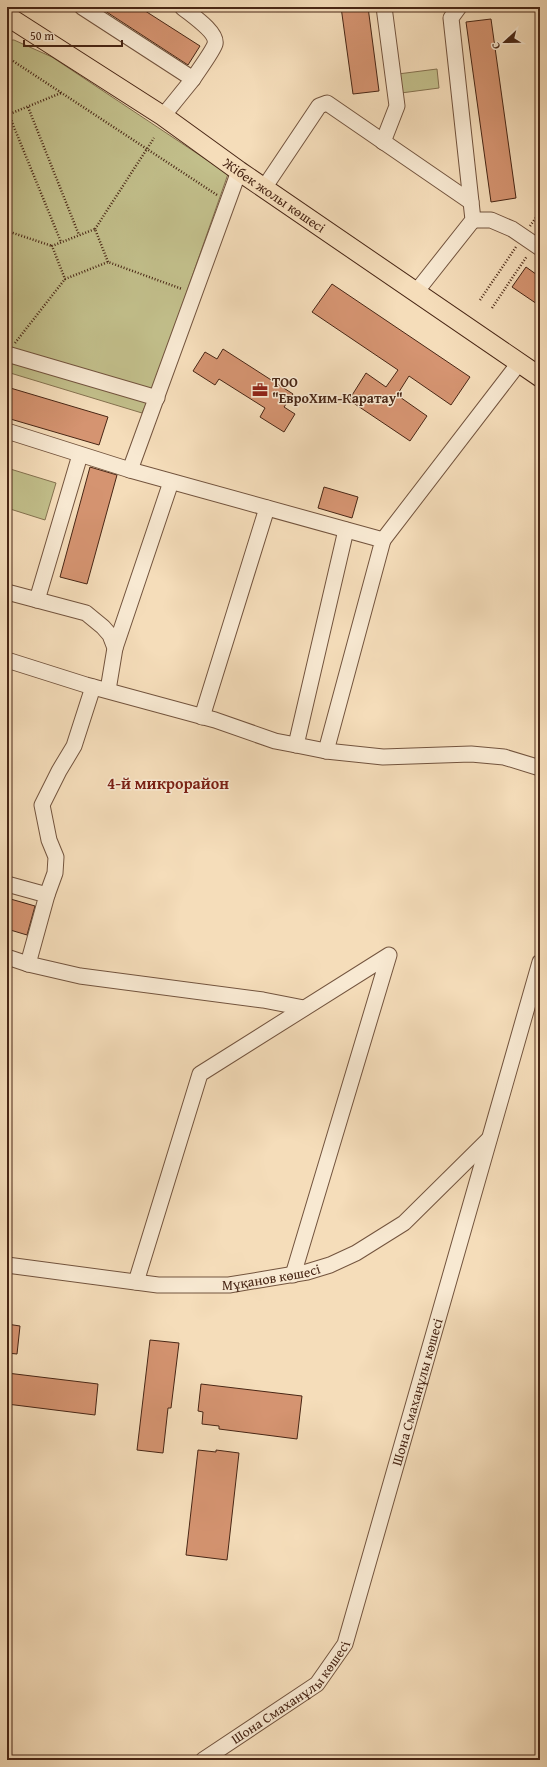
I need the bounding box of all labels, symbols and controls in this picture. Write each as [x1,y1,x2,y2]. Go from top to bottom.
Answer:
scale bar [24,22,122,48]
north arrow [485,22,525,62]
text: 50 m [30,27,54,44]
text: С [487,40,504,52]
street label: Жібек жолы көшесі [218,152,330,238]
place label: ТОО "ЕвроХим-Каратау" [272,372,403,408]
office icon: ТОО "ЕвроХим-Каратау" [251,381,269,399]
district label: 4-й микрорайон [107,771,229,795]
street label: Мұқанов көшесі [222,1259,323,1295]
street label: Шона Смаханұлы көшесі [386,1316,448,1468]
street label: Шона Смаханұлы көшесі [227,1639,355,1749]

